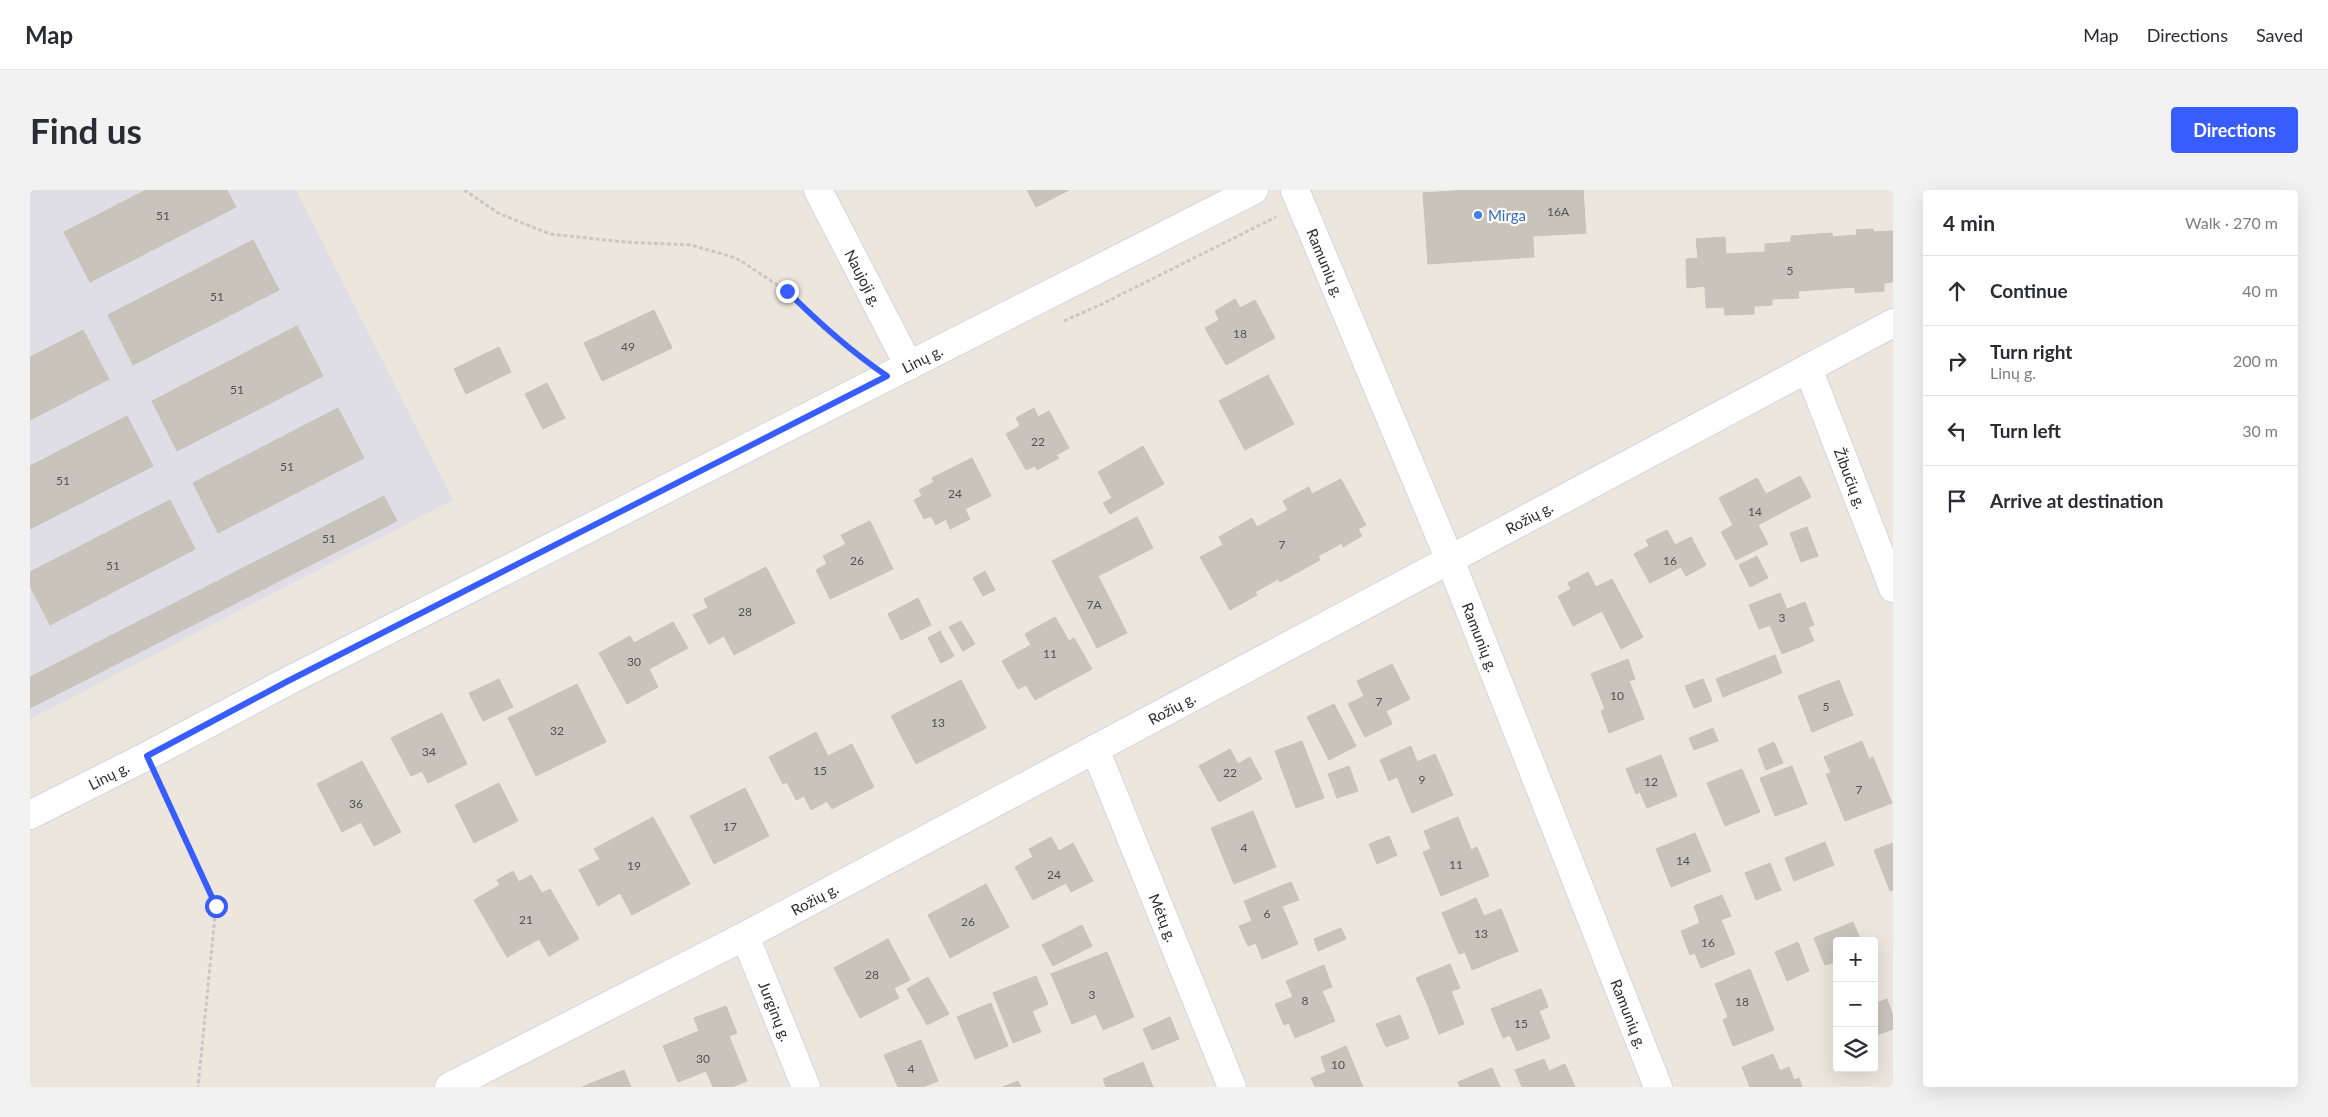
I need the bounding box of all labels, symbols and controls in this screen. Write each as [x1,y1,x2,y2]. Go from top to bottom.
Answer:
text: Map [25,20,73,49]
text: Map [2083,24,2119,46]
text: Directions [2147,24,2228,46]
text: Saved [2256,24,2303,46]
button: Directions [2171,107,2298,153]
text: Find us [30,109,142,151]
house number: 16A [1547,204,1570,219]
place label: Mirga [1488,206,1526,224]
house number: 51 [156,208,170,223]
marker: Mirga [1472,209,1484,221]
text: 4 min [1943,210,1995,235]
text: Walk · 270 m [2185,213,2278,232]
street label: Ramunių g. [1303,226,1348,300]
street label: Naujoji g. [841,246,886,309]
house number: 5 [1787,263,1794,278]
icon: ahead [1943,277,1971,305]
text: Continue [1990,279,2068,302]
route end [776,280,799,303]
text: 40 m [2242,281,2278,300]
house number: 51 [210,289,224,304]
house number: 18 [1233,326,1247,341]
house number: 49 [621,339,635,354]
text: Turn right [1990,340,2072,363]
street label: Linų g. [899,341,945,377]
icon: right [1943,347,1971,375]
text: 200 m [2233,351,2278,370]
text: Linų g. [1990,363,2036,382]
house number: 51 [230,382,244,397]
icon: left [1943,417,1971,445]
text: Turn left [1990,419,2061,442]
text: 30 m [2242,421,2278,440]
house number: 22 [1031,434,1045,449]
street label: Žibučių g. [1831,445,1870,511]
house number: 51 [280,459,294,474]
house number: 51 [56,473,70,488]
house number: 24 [948,486,962,501]
icon: arrive [1943,487,1971,515]
text: Arrive at destination [1990,489,2163,512]
street label: Rožių g. [1502,497,1556,537]
house number: 14 [1748,504,1762,519]
house number: 51 [322,531,336,546]
house number: 7 [1279,537,1286,552]
house number: 26 [850,553,864,568]
house number: 16 [1663,553,1677,568]
house number: 51 [106,558,120,573]
house number: 7A [1086,597,1102,612]
street label: Ramunių g. [1459,600,1502,674]
house number: 28 [738,604,752,619]
house number: 3 [1779,610,1786,625]
house number: 11 [1043,646,1057,661]
house number: 30 [627,654,641,669]
street label: Rožių g. [1145,688,1199,728]
house number: 10 [1610,688,1624,703]
house number: 7 [1376,694,1383,709]
house number: 5 [1823,699,1830,714]
house number: 13 [931,715,945,730]
house number: 32 [550,723,564,738]
house number: 34 [422,744,436,759]
street label: Linų g. [85,758,132,793]
house number: 15 [813,763,827,778]
house number: 22 [1223,765,1237,780]
house number: 9 [1419,772,1426,787]
house number: 12 [1644,774,1658,789]
house number: 7 [1856,782,1863,797]
house number: 36 [349,796,363,811]
house number: 17 [723,819,737,834]
house number: 4 [1241,840,1248,855]
house number: 14 [1676,853,1690,868]
house number: 11 [1449,857,1463,872]
house number: 19 [627,858,641,873]
house number: 24 [1047,867,1061,882]
street label: Rožių g. [788,879,841,919]
street label: Mėtų g. [1146,891,1181,944]
route start [205,895,228,918]
house number: 6 [1264,906,1271,921]
house number: 21 [519,912,533,927]
house number: 26 [961,914,975,929]
house number: 13 [1474,926,1488,941]
house number: 16 [1701,935,1715,950]
map controls [1833,937,1878,1072]
button: + [1833,937,1878,982]
house number: 28 [865,967,879,982]
street label: Ramunių g. [1607,977,1651,1051]
street label: Jurginų g. [755,978,796,1044]
button: − [1833,982,1878,1027]
house number: 3 [1089,987,1096,1002]
house number: 8 [1302,993,1309,1008]
house number: 18 [1735,994,1749,1009]
house number: 15 [1514,1016,1528,1031]
button: layers [1833,1027,1878,1072]
house number: 30 [696,1051,710,1066]
house number: 10 [1331,1057,1345,1072]
house number: 4 [908,1061,915,1076]

